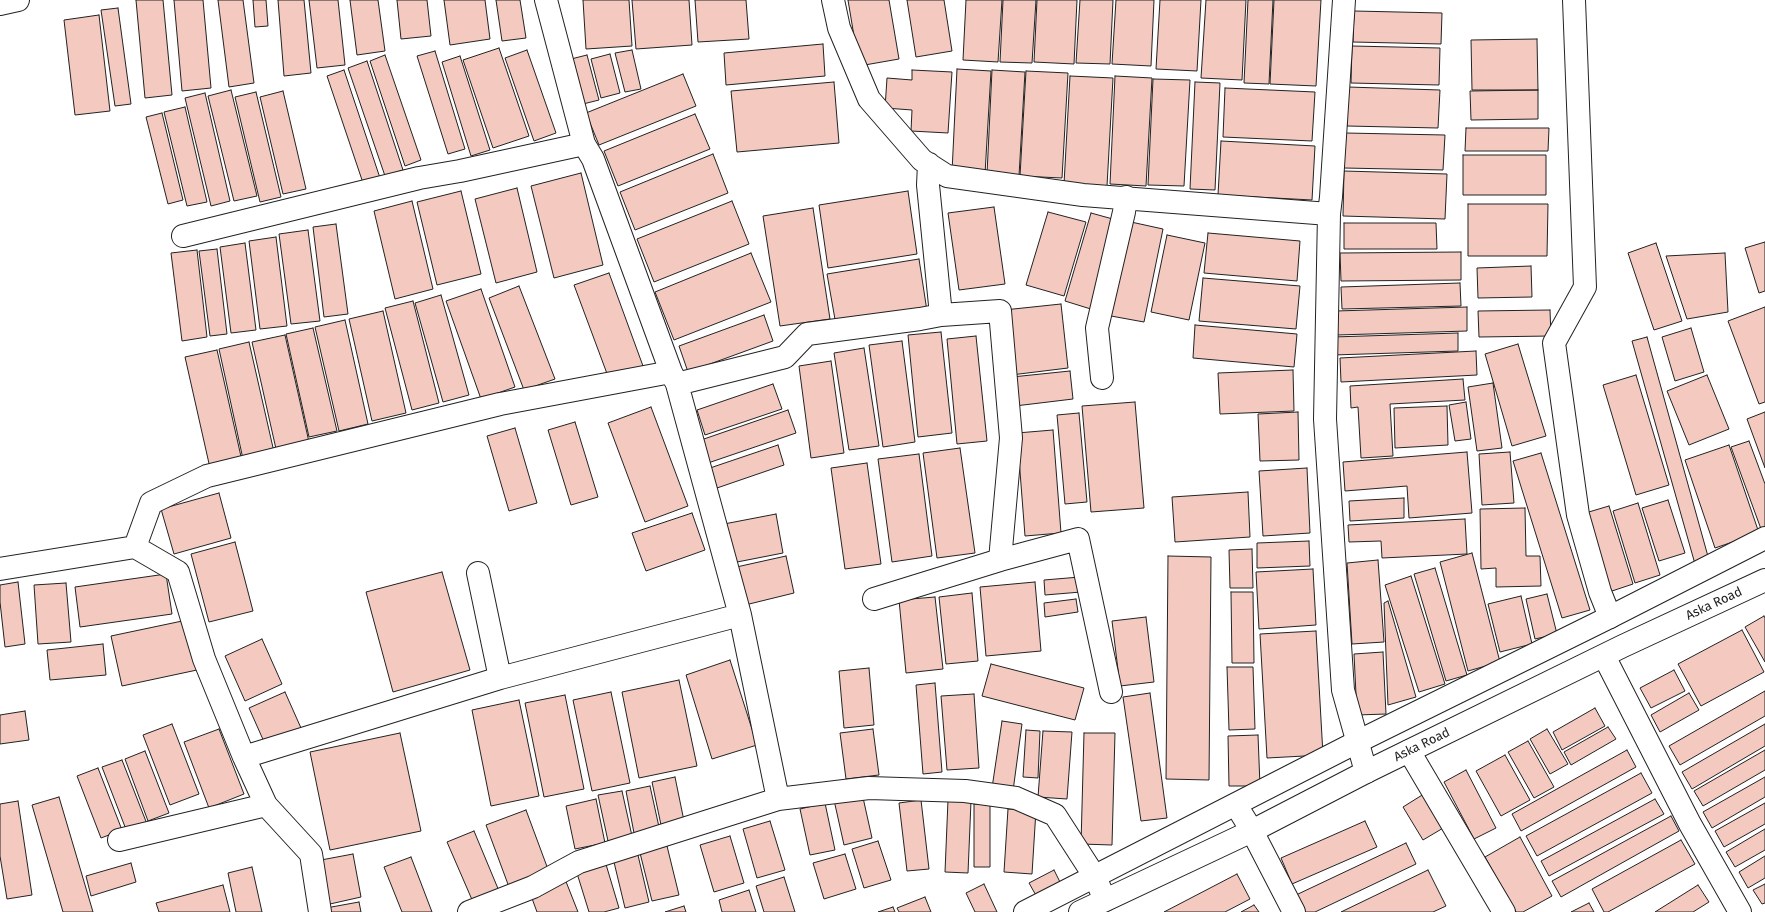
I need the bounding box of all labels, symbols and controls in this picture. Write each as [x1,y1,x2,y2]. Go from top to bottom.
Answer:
street label: Aska Road [1683,584,1745,624]
street label: Aska Road [1391,725,1453,765]

